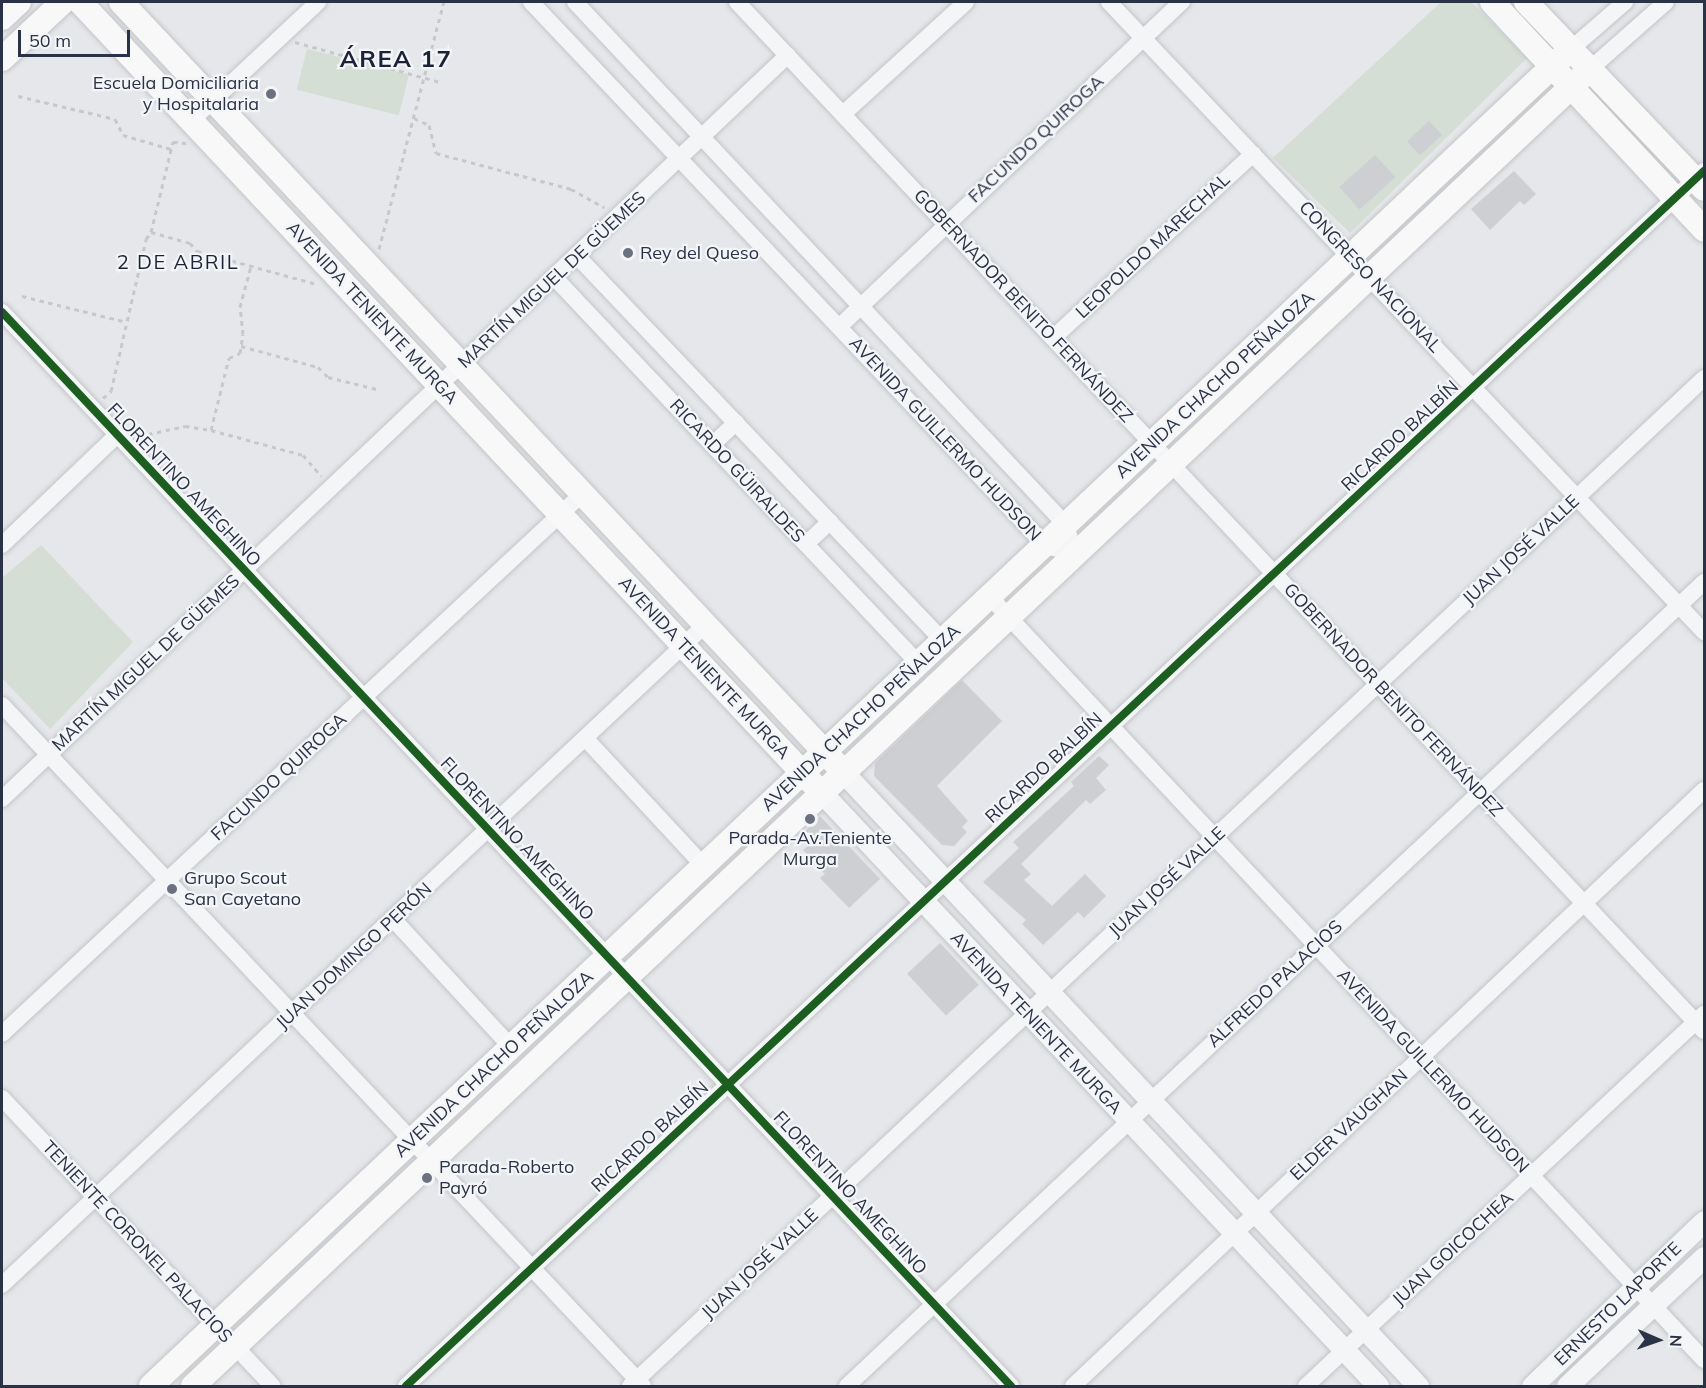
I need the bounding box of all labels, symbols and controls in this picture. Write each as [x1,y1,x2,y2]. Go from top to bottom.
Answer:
scale bar [21,18,134,56]
text: 50 m [29,29,71,52]
district label: ÁREA 17 [340,45,452,73]
street label: FACUNDO QUIROGA [964,71,1108,207]
place label: Escuela Domiciliaria y Hospitalaria [93,73,259,116]
marker: Escuela Domiciliaria y Hospitalaria [264,87,278,101]
street label: LEOPOLDO MARECHAL [1072,169,1234,323]
street label: GOBERNADOR BENITO FERNÁNDEZ [909,185,1137,427]
street label: MARTÍN MIGUEL DE GÜEMES [454,187,650,373]
street label: CONGRESO NACIONAL [1294,197,1446,357]
street label: AVENIDA TENIENTE MURGA [282,217,462,409]
place label: Rey del Queso [640,242,759,264]
marker: Rey del Queso [621,246,635,260]
district label: 2 DE ABRIL [117,249,239,273]
street label: AVENIDA CHACHO PEÑALOZA [1111,287,1319,483]
street label: AVENIDA GUILLERMO HUDSON [845,332,1045,546]
street label: RICARDO BALBÍN [1337,376,1463,496]
street label: RICARDO GÜIRALDES [665,395,809,547]
street label: FLORENTINO AMEGHINO [103,399,265,571]
street label: JUAN JOSÉ VALLE [1458,490,1584,610]
street label: MARTÍN MIGUEL DE GÜEMES [48,570,244,756]
street label: AVENIDA TENIENTE MURGA [614,572,794,764]
street label: GOBERNADOR BENITO FERNÁNDEZ [1279,579,1507,821]
street label: AVENIDA CHACHO PEÑALOZA [757,620,965,816]
street label: RICARDO BALBÍN [981,708,1107,828]
street label: FACUNDO QUIROGA [207,709,351,845]
street label: FLORENTINO AMEGHINO [436,753,598,925]
marker: Parada-Av.Teniente Murga [803,812,817,826]
street label: JUAN JOSÉ VALLE [1104,822,1230,942]
place label: Parada-Av.Teniente Murga [728,828,892,870]
place label: Grupo Scout San Cayetano [184,868,301,910]
street label: JUAN DOMINGO PERÓN [272,878,436,1034]
marker: Grupo Scout San Cayetano [165,882,179,896]
street label: ALFREDO PALACIOS [1203,916,1347,1052]
street label: AVENIDA TENIENTE MURGA [946,927,1126,1119]
street label: AVENIDA GUILLERMO HUDSON [1333,964,1533,1178]
street label: AVENIDA CHACHO PEÑALOZA [390,966,598,1162]
street label: ELDER VAUGHAN [1286,1065,1412,1185]
street label: RICARDO BALBÍN [587,1077,713,1197]
street label: FLORENTINO AMEGHINO [769,1107,931,1279]
street label: TENIENTE CORONEL PALACIOS [38,1136,236,1348]
place label: Parada-Roberto Payró [439,1157,574,1200]
marker: Parada-Roberto Payró [420,1171,434,1185]
street label: JUAN GOICOCHEA [1388,1187,1518,1311]
street label: JUAN JOSÉ VALLE [697,1204,823,1324]
street label: ERNESTO LAPORTE [1550,1238,1686,1370]
north arrow [1628,1310,1688,1370]

